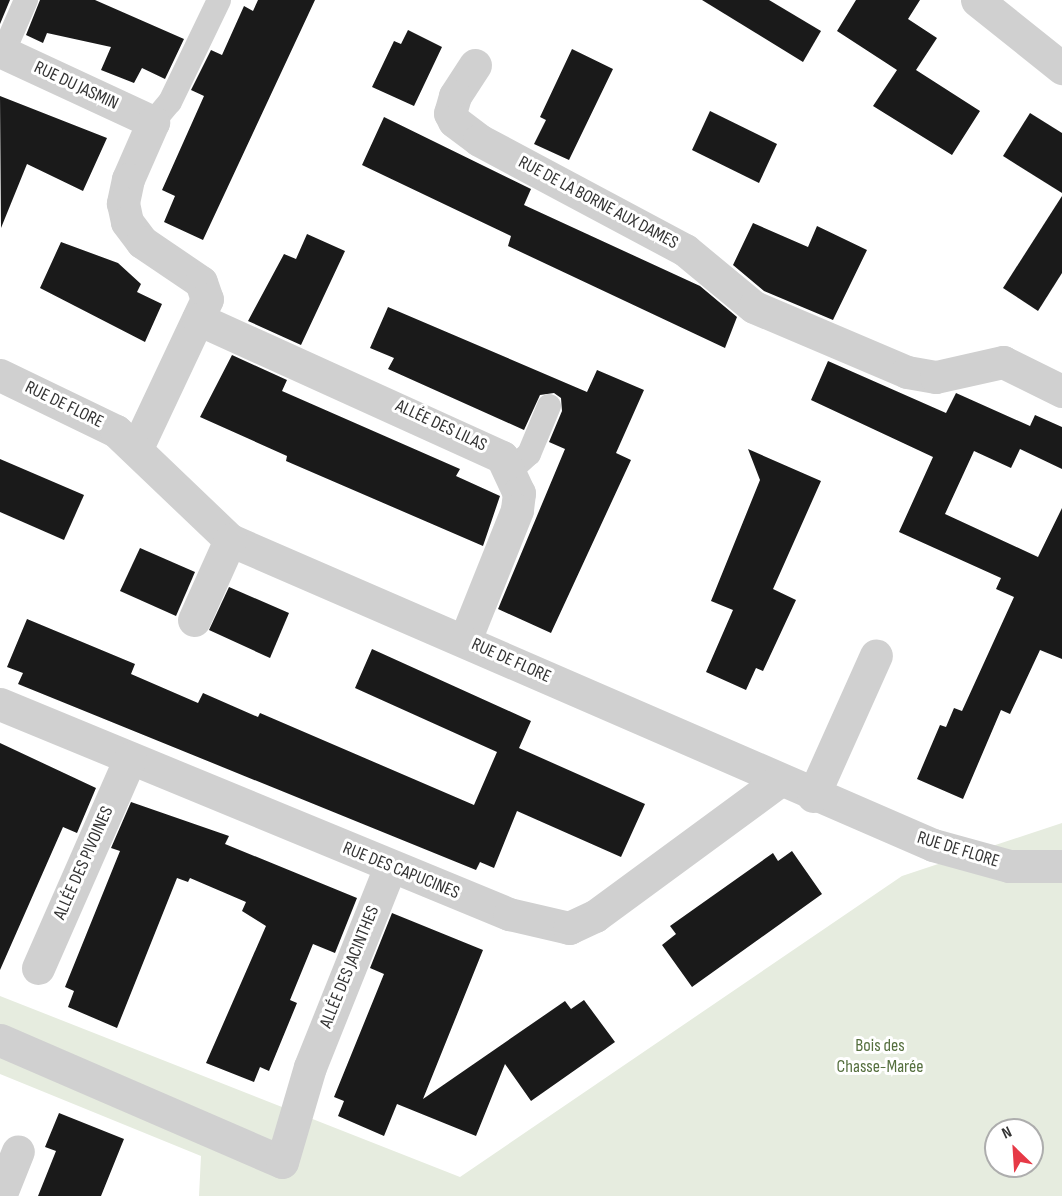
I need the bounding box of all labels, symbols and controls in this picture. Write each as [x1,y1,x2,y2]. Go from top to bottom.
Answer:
street label: RUE DU JASMIN [30,57,122,115]
street label: RUE DE LA BORNE AUX DAMES [514,152,682,254]
street label: RUE DE FLORE [21,377,107,433]
street label: ALLÉE DES LILAS [392,395,490,457]
street label: RUE DE FLORE [468,634,554,688]
street label: ALLÉE DES PIVOINES [49,803,119,923]
street label: RUE DE FLORE [914,827,1002,873]
street label: RUE DES CAPUCINES [340,838,462,904]
street label: ALLÉE DES JACINTHES [316,903,384,1031]
park label: Bois des Chasse-Marée [837,1036,923,1078]
north arrow [984,1118,1044,1178]
text: N [999,1123,1015,1143]

